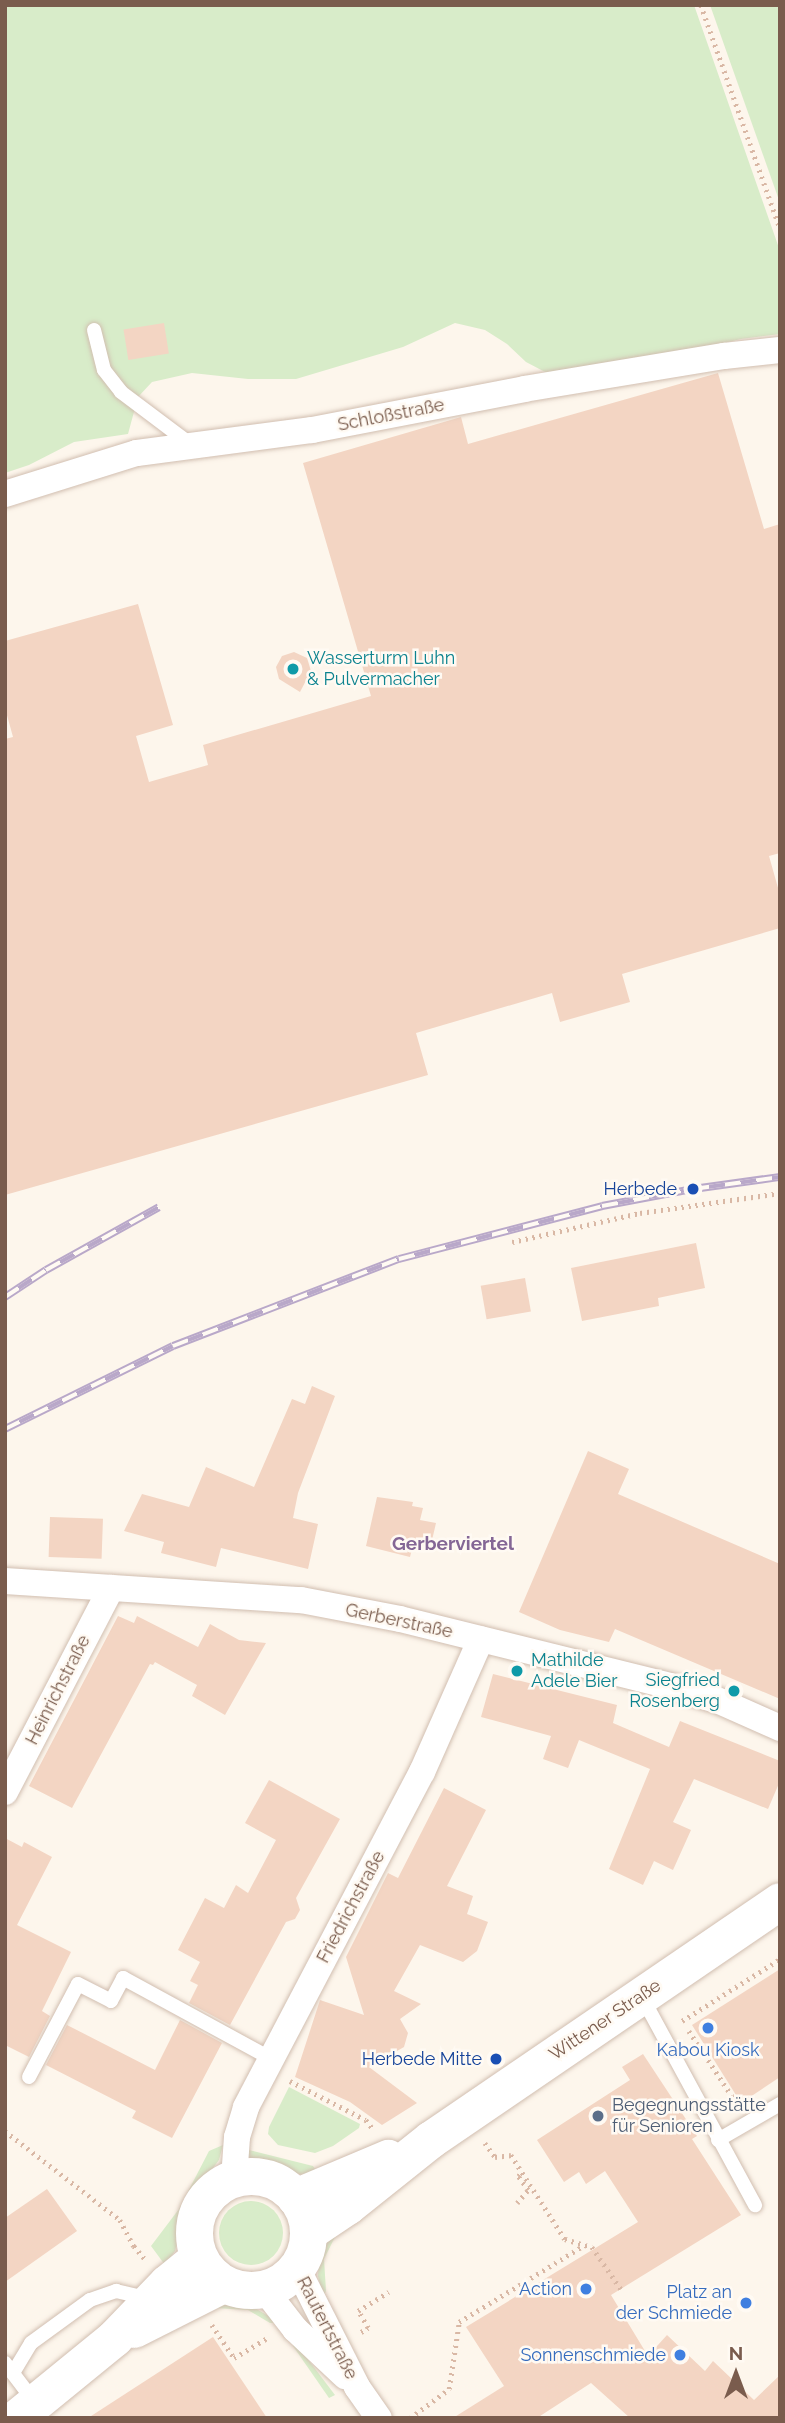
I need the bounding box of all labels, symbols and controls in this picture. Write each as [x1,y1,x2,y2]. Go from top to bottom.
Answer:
street label: Schloßstraße [336,394,446,436]
place label: Wasserturm Luhn & Pulvermacher [307,648,455,690]
marker: Wasserturm Luhn & Pulvermacher [285,661,301,677]
place label: Herbede [604,1178,677,1200]
marker: Herbede [683,1179,703,1199]
district label: Gerberviertel [392,1533,514,1555]
street label: Gerberstraße [343,1599,455,1643]
street label: Heinrichstraße [21,1632,95,1748]
place label: Mathilde Adele Bier [531,1650,618,1692]
marker: Mathilde Adele Bier [509,1663,525,1679]
place label: Siegfried Rosenberg [629,1670,720,1712]
marker: Siegfried Rosenberg [726,1683,742,1699]
street label: Friedrichstraße [312,1847,390,1967]
street label: Wittener Straße [545,1975,665,2065]
marker: Kabou Kiosk [700,2020,716,2036]
place label: Kabou Kiosk [657,2039,759,2061]
place label: Herbede Mitte [362,2048,482,2070]
marker: Herbede Mitte [488,2051,504,2067]
place label: Begegnungsstätte für Senioren [612,2095,766,2138]
marker: Begegnungsstätte für Senioren [590,2108,606,2124]
street label: Rautertstraße [292,2273,362,2383]
place label: Action [519,2278,572,2300]
marker: Action [578,2281,594,2297]
place label: Platz an der Schmiede [615,2282,732,2324]
marker: Platz an der Schmiede [738,2295,754,2311]
north arrow [701,2339,771,2409]
text: N [729,2342,743,2364]
place label: Sonnenschmiede [520,2344,666,2366]
marker: Sonnenschmiede [672,2347,688,2363]

